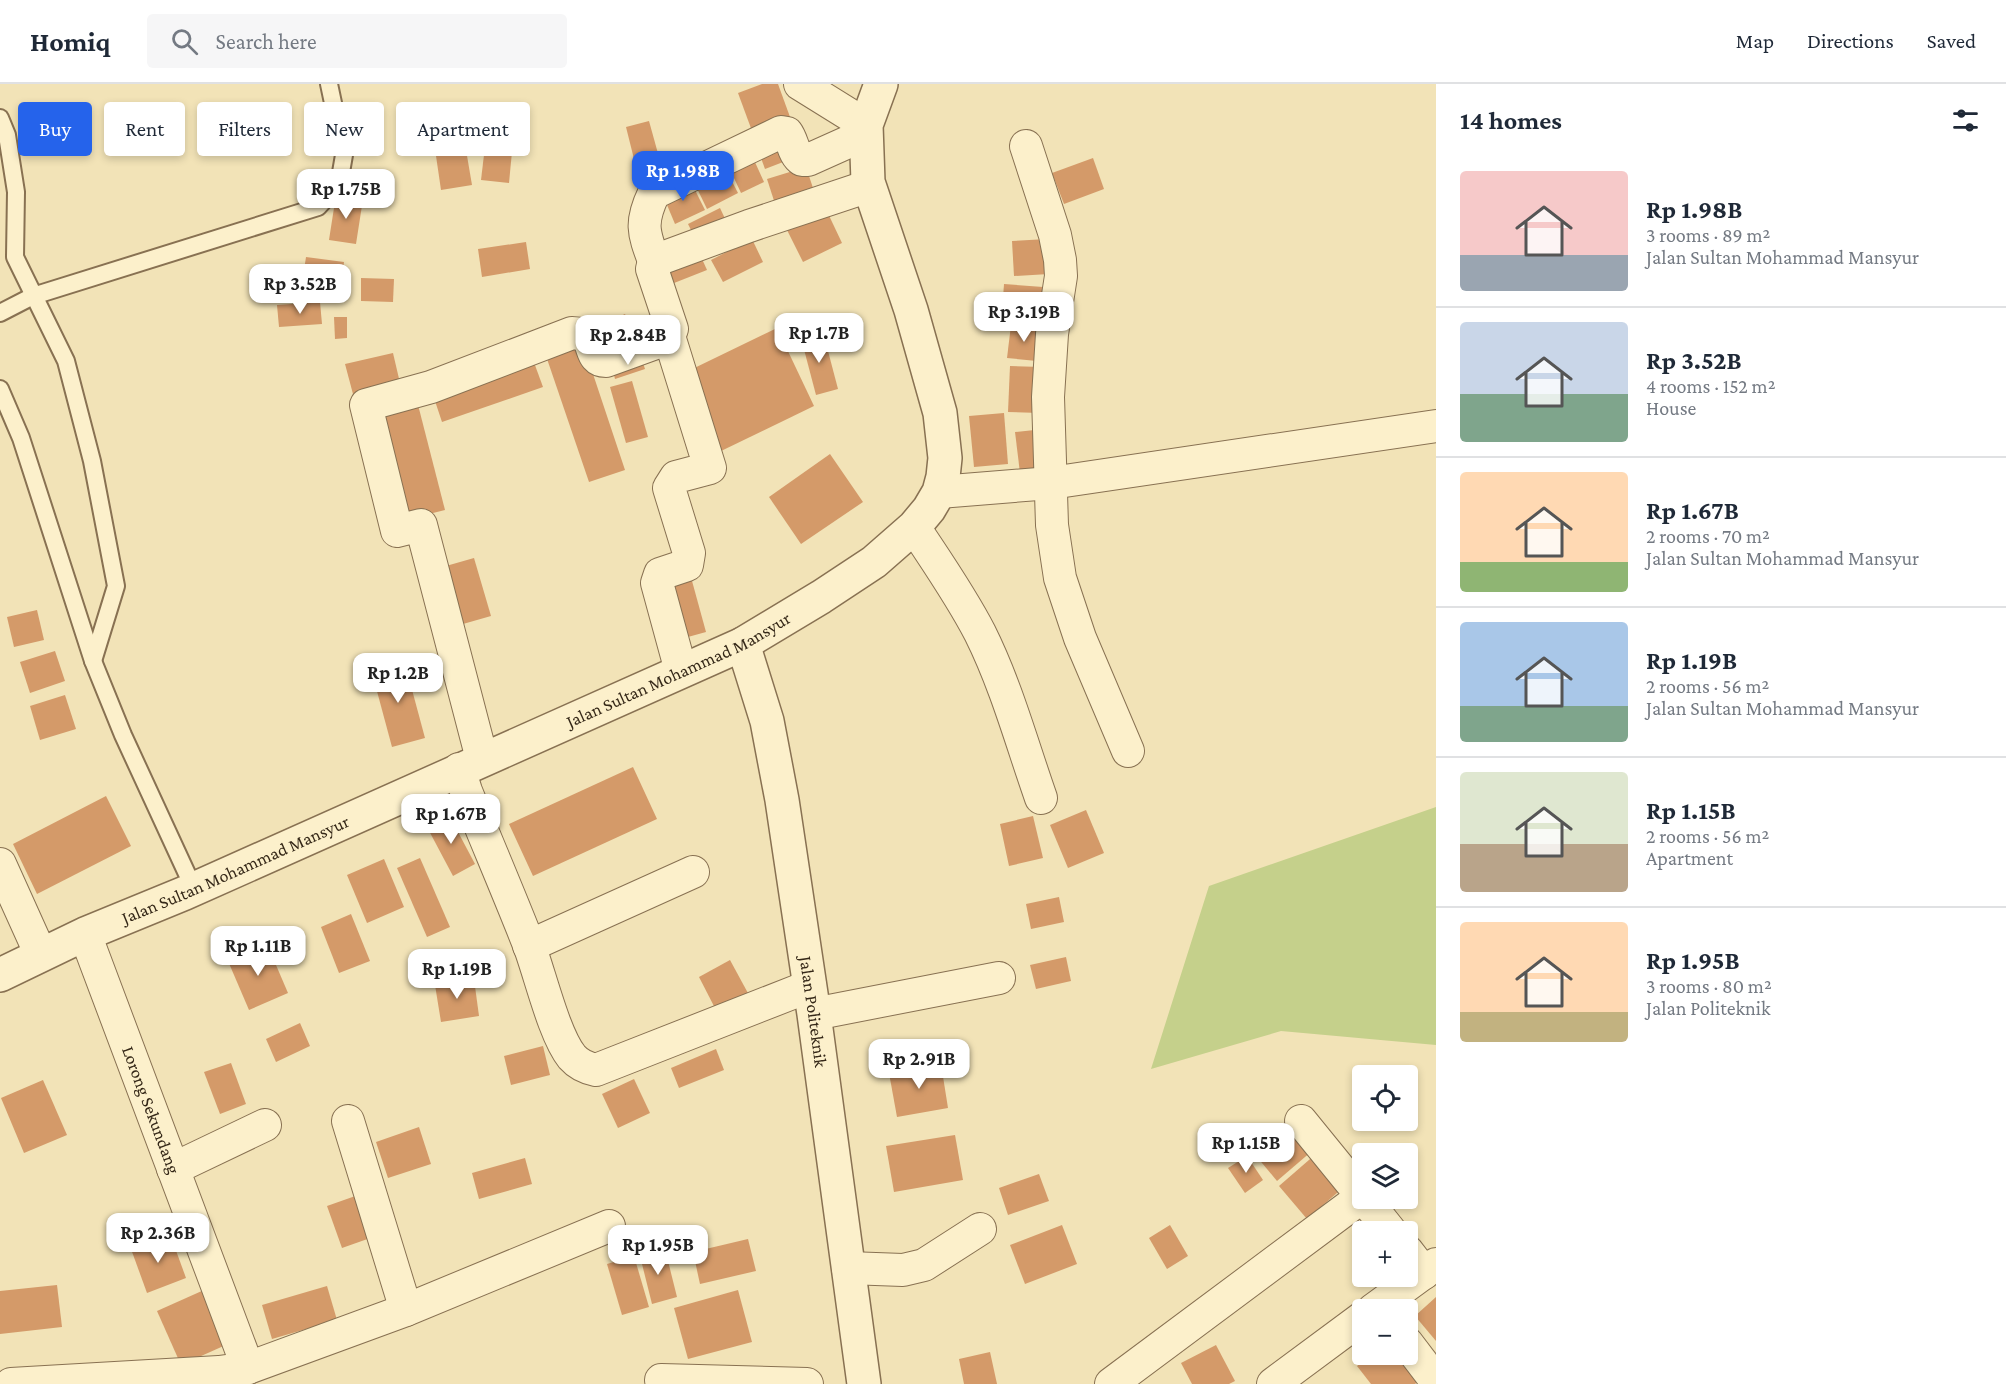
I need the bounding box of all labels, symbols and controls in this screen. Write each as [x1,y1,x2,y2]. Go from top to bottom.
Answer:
search box [147,14,567,68]
icon: search [168,25,201,58]
text: Homiq [30,26,111,57]
text: Search here [216,29,317,54]
text: Map [1736,29,1774,53]
text: Directions [1807,29,1894,53]
text: Saved [1927,29,1976,53]
chip: Buy [18,102,92,156]
chip: Rent [104,102,185,156]
chip: Filters [197,102,292,156]
chip: New [304,102,384,156]
chip: Apartment [396,102,530,156]
icon: filters [1949,104,1982,137]
text: 14 homes [1460,106,1562,135]
pin: Rp 1.98B [621,151,745,202]
text: Rp 1.98B [646,159,720,181]
pin: Rp 1.75B [284,169,408,220]
text: Rp 1.75B [311,177,381,199]
icon: home [1508,195,1580,267]
text: Rp 1.98B [1646,195,1743,224]
text: 3 rooms · 89 m² [1646,224,1770,246]
text: Jalan Sultan Mohammad Mansyur [1646,246,1919,268]
pin: Rp 3.52B [238,264,362,315]
text: Rp 3.52B [263,272,337,294]
pin: Rp 3.19B [962,292,1086,343]
text: Rp 3.19B [988,300,1060,322]
pin: Rp 1.7B [764,313,874,364]
pin: Rp 2.84B [566,315,690,366]
text: Rp 1.7B [789,321,849,343]
text: Rp 2.84B [590,323,667,345]
icon: home [1508,346,1580,418]
text: Rp 3.52B [1646,346,1742,375]
text: 4 rooms · 152 m² [1646,375,1775,397]
text: House [1646,397,1696,419]
icon: home [1508,496,1580,568]
text: Rp 1.67B [1646,496,1739,525]
text: 2 rooms · 70 m² [1646,525,1770,547]
text: Jalan Sultan Mohammad Mansyur [1646,547,1919,569]
street label: Jalan Sultan Mohammad Mansyur [561,607,795,732]
icon: home [1508,646,1580,718]
text: Rp 1.19B [1646,646,1737,675]
pin: Rp 1.2B [343,653,453,704]
text: Rp 1.2B [367,661,429,683]
text: 2 rooms · 56 m² [1646,675,1769,697]
text: Jalan Sultan Mohammad Mansyur [1646,697,1919,719]
pin: Rp 1.67B [389,794,513,845]
icon: home [1508,796,1580,868]
text: Rp 1.15B [1646,796,1736,825]
text: Rp 1.67B [415,802,487,824]
street label: Jalan Sultan Mohammad Mansyur [117,811,353,929]
text: 2 rooms · 56 m² [1646,825,1769,847]
text: Apartment [1646,847,1733,869]
pin: Rp 1.11B [196,926,320,977]
text: Rp 1.11B [225,934,291,956]
icon: home [1508,946,1580,1018]
text: Rp 1.95B [1646,946,1740,975]
pin: Rp 1.19B [395,949,519,1000]
street label: Jalan Politeknik [795,953,831,1069]
text: Rp 1.19B [422,957,492,979]
text: 3 rooms · 80 m² [1646,975,1772,997]
text: Jalan Politeknik [1646,997,1771,1019]
pin: Rp 2.91B [857,1039,981,1090]
street label: Lorong Sekundang [118,1043,184,1177]
text: Rp 2.91B [883,1047,955,1069]
map controls [1352,1065,1418,1365]
button: locate [1352,1065,1418,1131]
pin: Rp 1.15B [1184,1123,1308,1174]
text: Rp 1.15B [1211,1131,1281,1153]
button: layers [1352,1143,1418,1209]
pin: Rp 2.36B [96,1213,220,1264]
text: Rp 2.36B [120,1221,196,1243]
button: + [1352,1221,1418,1287]
pin: Rp 1.95B [596,1225,720,1276]
text: Rp 1.95B [622,1233,694,1255]
button: − [1352,1299,1418,1365]

